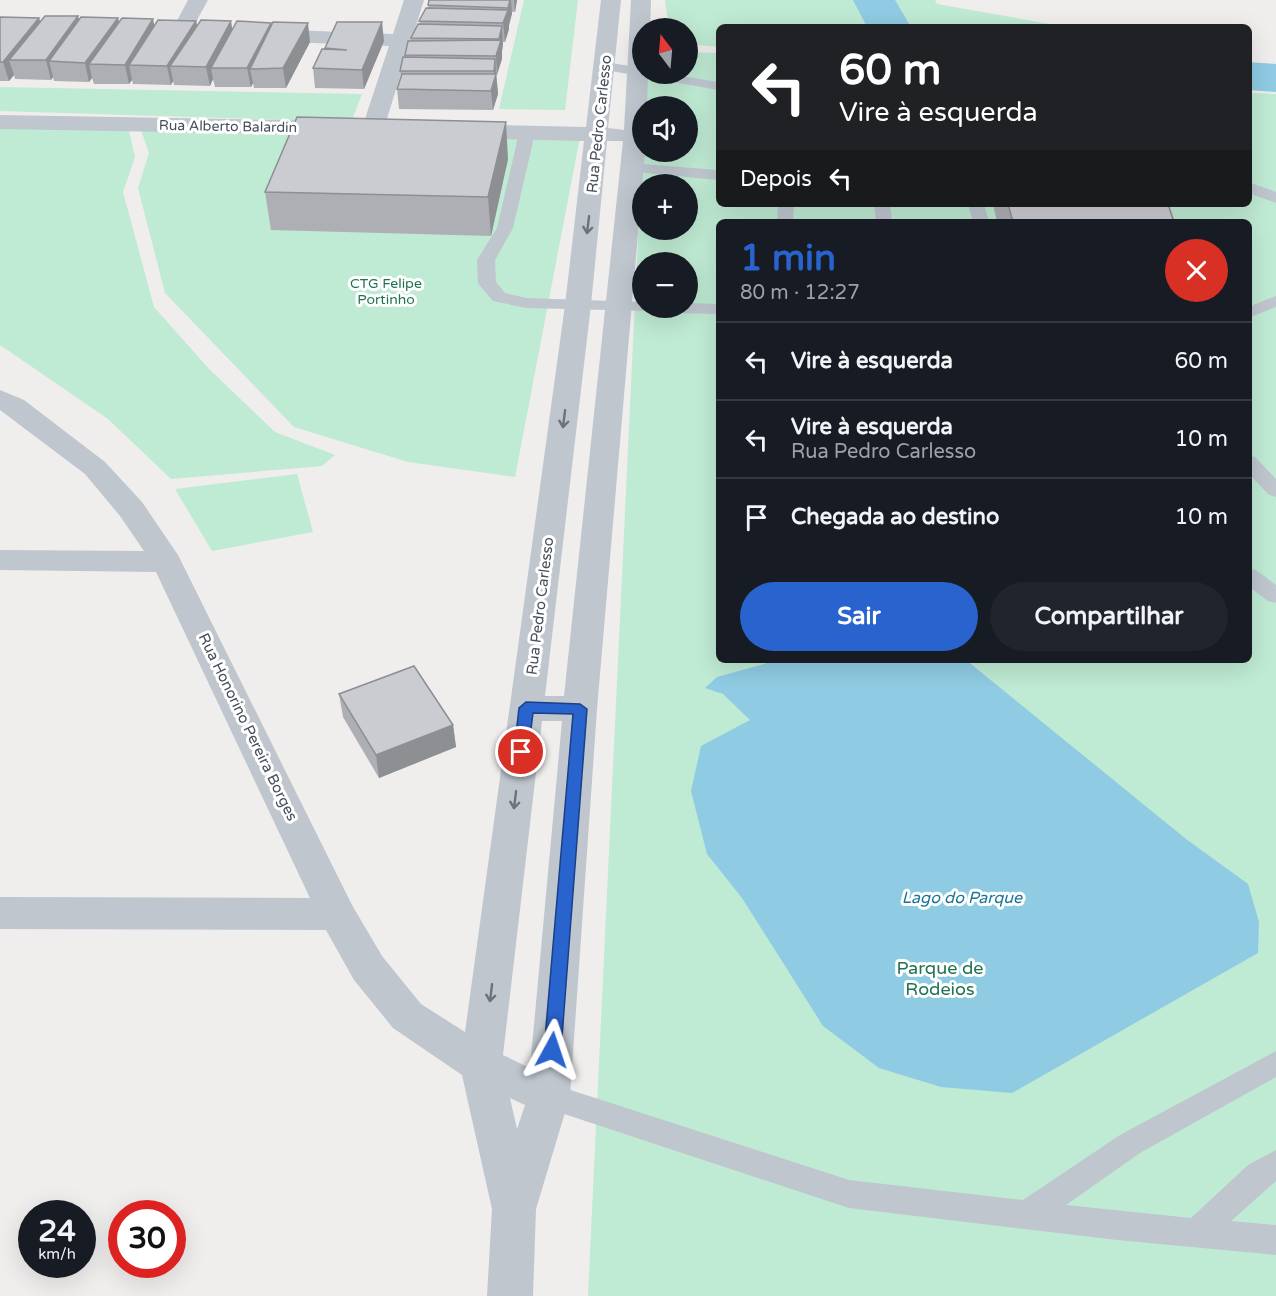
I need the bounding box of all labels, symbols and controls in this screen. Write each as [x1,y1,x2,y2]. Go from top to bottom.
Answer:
north arrow [632,18,698,84]
map controls [632,18,698,318]
text: 60 m [839,45,941,96]
icon: left [740,48,818,126]
street label: Rua Pedro Carlesso [583,54,615,194]
button: sound [632,96,698,162]
text: Vire à esquerda [839,96,1038,129]
street label: Rua Alberto Balardin [159,117,297,136]
icon: left [824,162,857,195]
text: Depois [740,166,812,192]
button: + [632,174,698,240]
one-way arrow [582,215,593,235]
text: 1 min [740,237,836,280]
button: close [1165,239,1228,302]
button: − [632,252,698,318]
park label: CTG Felipe Portinho [350,275,422,308]
text: 80 m · 12:27 [740,281,860,305]
icon: left [740,345,773,378]
text: Vire à esquerda [791,348,953,374]
text: 60 m [1174,348,1228,374]
one-way arrow [558,408,569,428]
text: Vire à esquerda [791,414,953,440]
icon: left [740,423,773,456]
text: 10 m [1174,426,1228,452]
text: Rua Pedro Carlesso [791,440,976,464]
icon: arrive [740,501,773,534]
text: Chegada ao destino [791,504,999,530]
text: 10 m [1174,504,1228,530]
street label: Rua Pedro Carlesso [523,536,557,676]
button: Sair [740,582,978,651]
button: Compartilhar [990,582,1228,651]
street label: Rua Honorino Pereira Borges [195,630,301,824]
pin [495,726,546,777]
icon: arrive [504,735,537,768]
one-way arrow [509,789,520,809]
water label: Lago do Parque [902,888,1023,908]
park label: Parque de Rodeios [896,957,984,1000]
one-way arrow [485,983,496,1003]
position arrow [520,1018,584,1082]
speed limit sign: 30 [108,1200,186,1278]
text: 24 [38,1213,76,1250]
text: km/h [38,1245,76,1263]

